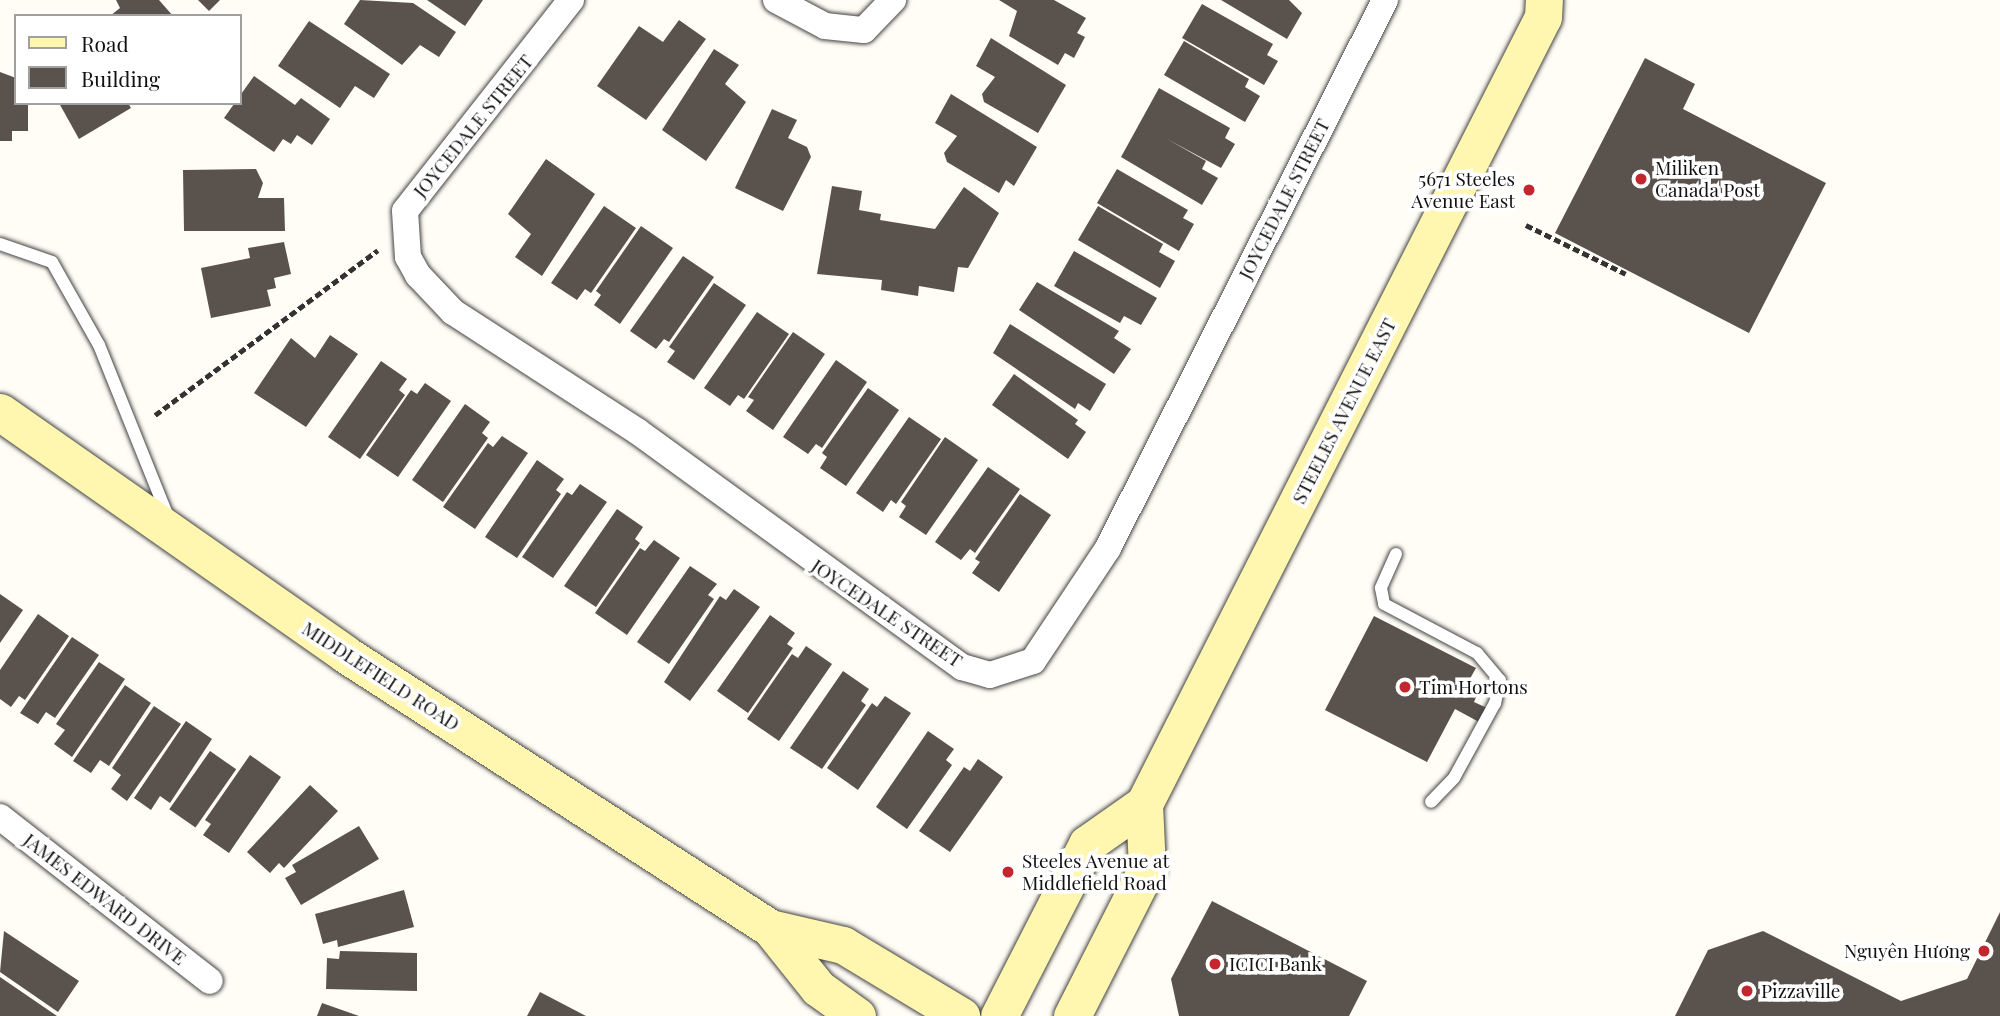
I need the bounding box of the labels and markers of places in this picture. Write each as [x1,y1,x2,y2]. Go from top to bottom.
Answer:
place label: Miliken Canada Post [1655,157,1760,201]
place label: 5671 Steeles Avenue East [1411,168,1515,212]
marker: Miliken Canada Post [1633,171,1649,187]
marker: 5671 Steeles Avenue East [1521,182,1537,198]
place label: Tim Hortons [1419,676,1528,698]
marker: Tim Hortons [1397,679,1413,695]
place label: Steeles Avenue at Middlefield Road [1022,850,1170,894]
marker: Steeles Avenue at Middlefield Road [1000,864,1016,880]
place label: Nguyên Hương [1844,940,1970,962]
marker: Nguyên Hương [1976,943,1992,959]
place label: ICICI Bank [1229,953,1322,975]
marker: ICICI Bank [1207,956,1223,972]
place label: Pizzaville [1761,980,1840,1002]
marker: Pizzaville [1739,983,1755,999]

